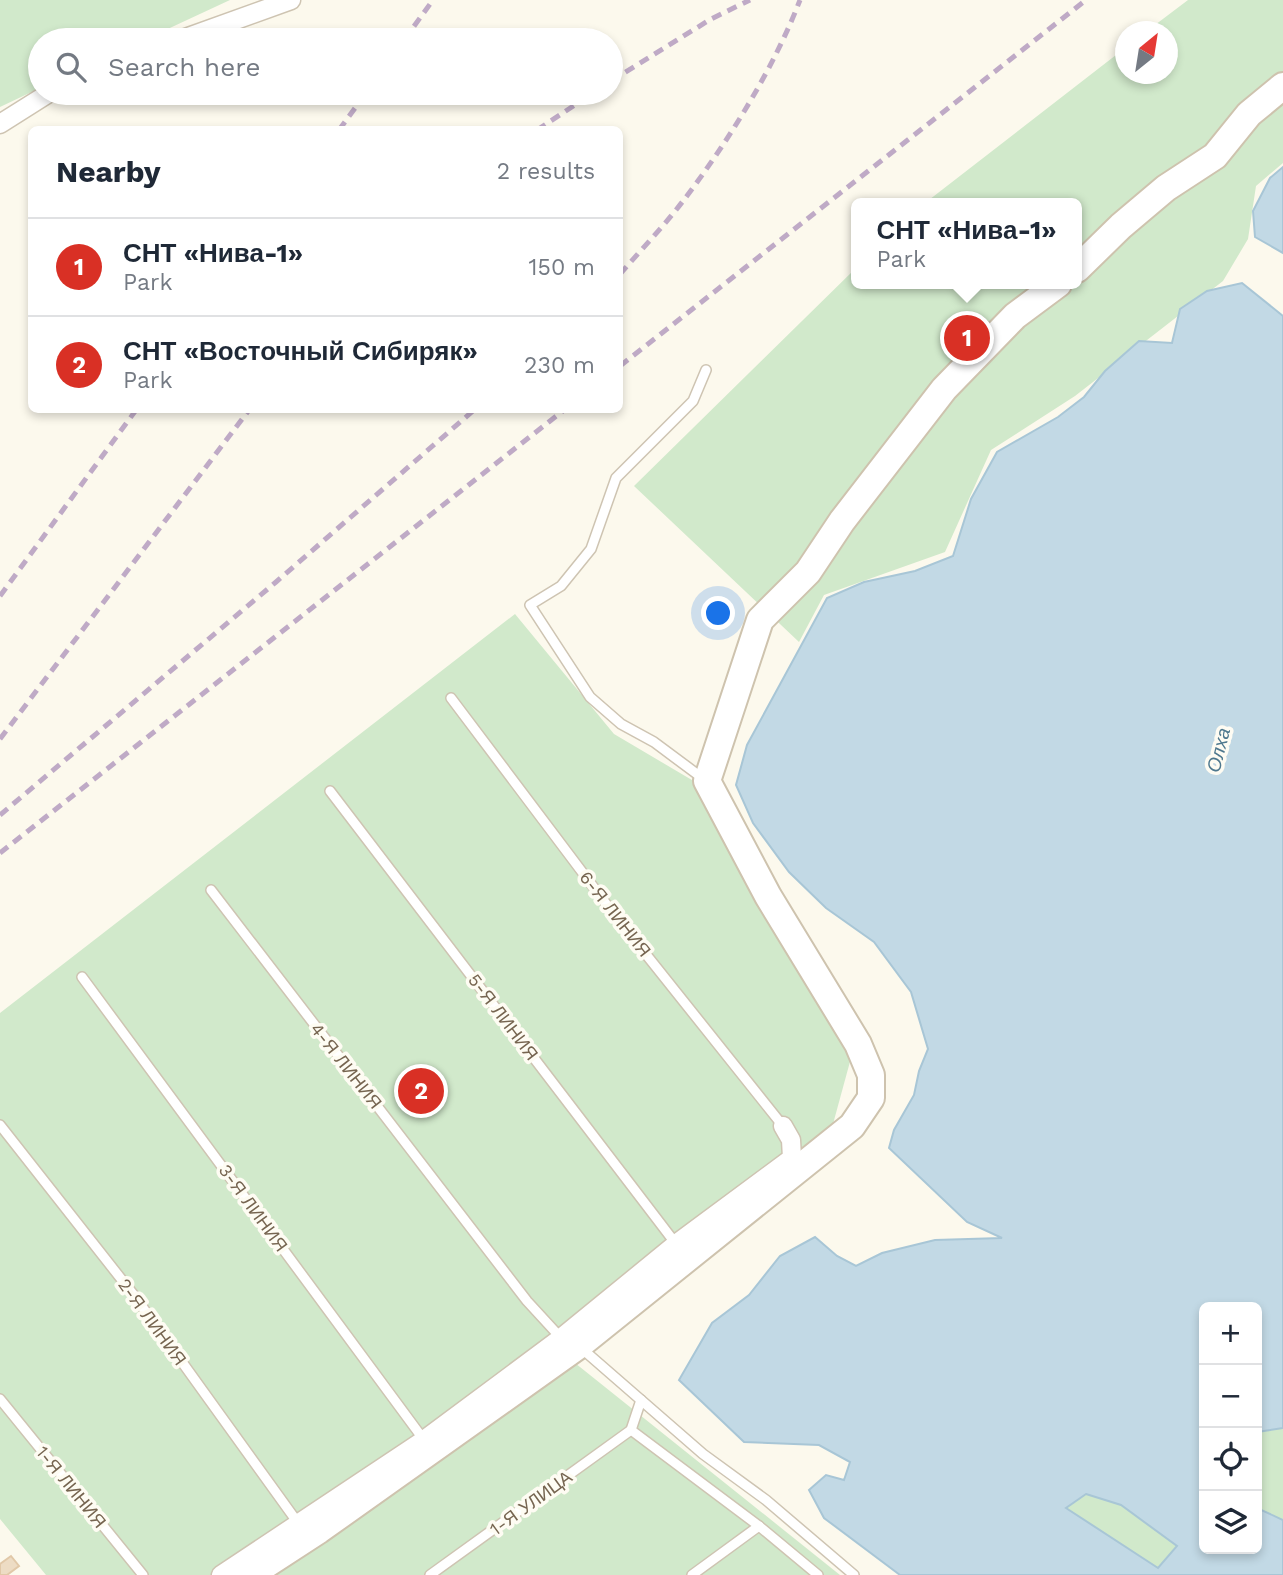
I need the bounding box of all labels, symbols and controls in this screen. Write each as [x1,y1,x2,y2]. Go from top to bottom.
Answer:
north arrow [1115,21,1178,84]
search box [28,28,623,105]
icon: search [52,48,90,86]
text: Search here [108,52,260,82]
text: Nearby [56,154,161,189]
text: 2 results [497,158,595,185]
popup [851,198,1082,289]
text: СНТ «Нива-1» [876,215,1057,245]
text: СНТ «Нива-1» [123,238,303,268]
text: Park [876,246,926,273]
text: 1 [74,254,84,281]
text: 150 m [529,254,595,281]
text: Park [123,269,172,296]
pin: 1 [944,312,990,364]
text: СНТ «Восточный Сибиряк» [123,336,478,366]
text: 2 [72,352,86,379]
text: 230 m [524,352,595,379]
text: Park [123,367,172,394]
your location [701,596,735,630]
water label: Олха [1202,725,1235,775]
street label: 6-Я ЛИНИЯ [575,867,655,961]
street label: 5-Я ЛИНИЯ [464,969,543,1064]
street label: 4-Я ЛИНИЯ [306,1019,386,1113]
pin: 2 [398,1065,444,1117]
street label: 3-Я ЛИНИЯ [215,1160,292,1255]
street label: 2-Я ЛИНИЯ [114,1274,191,1369]
map controls [1199,1302,1262,1554]
button: + [1199,1302,1262,1365]
button: − [1199,1365,1262,1428]
button: locate [1199,1428,1262,1491]
street label: 1-Я ЛИНИЯ [32,1442,111,1532]
street label: 1-Я УЛИЦА [486,1466,576,1539]
button: layers [1199,1491,1262,1554]

